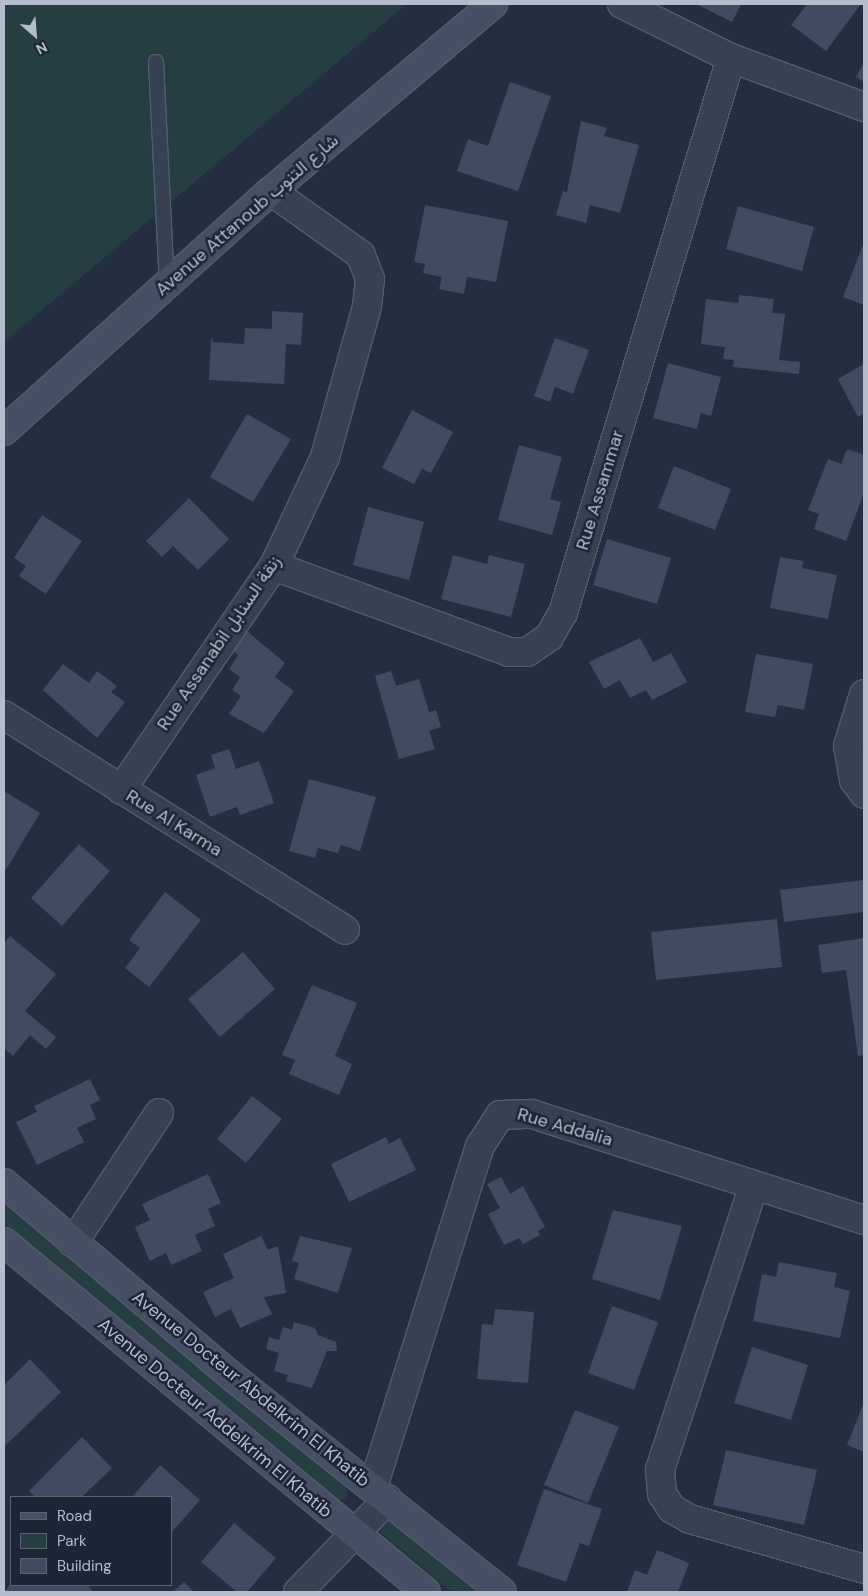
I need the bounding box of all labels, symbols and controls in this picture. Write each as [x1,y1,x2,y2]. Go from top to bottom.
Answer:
north arrow [10,10,60,60]
text: N [33,38,50,59]
street label: Avenue Attanoub شارع التنوب [151,130,343,300]
street label: Rue Assammar [571,427,629,553]
street label: Rue Assanabil زنقة السنابل [152,551,286,735]
street label: Rue Al Karma [122,785,226,861]
street label: Rue Addalia [515,1103,615,1151]
street label: Avenue Docteur Abdelkrim El Khatib [128,1286,374,1492]
street label: Avenue Docteur Addelkrim El Khatib [94,1314,336,1522]
legend [10,1496,172,1586]
text: Road [57,1506,92,1526]
text: Park [57,1531,87,1551]
text: Building [57,1556,112,1576]

